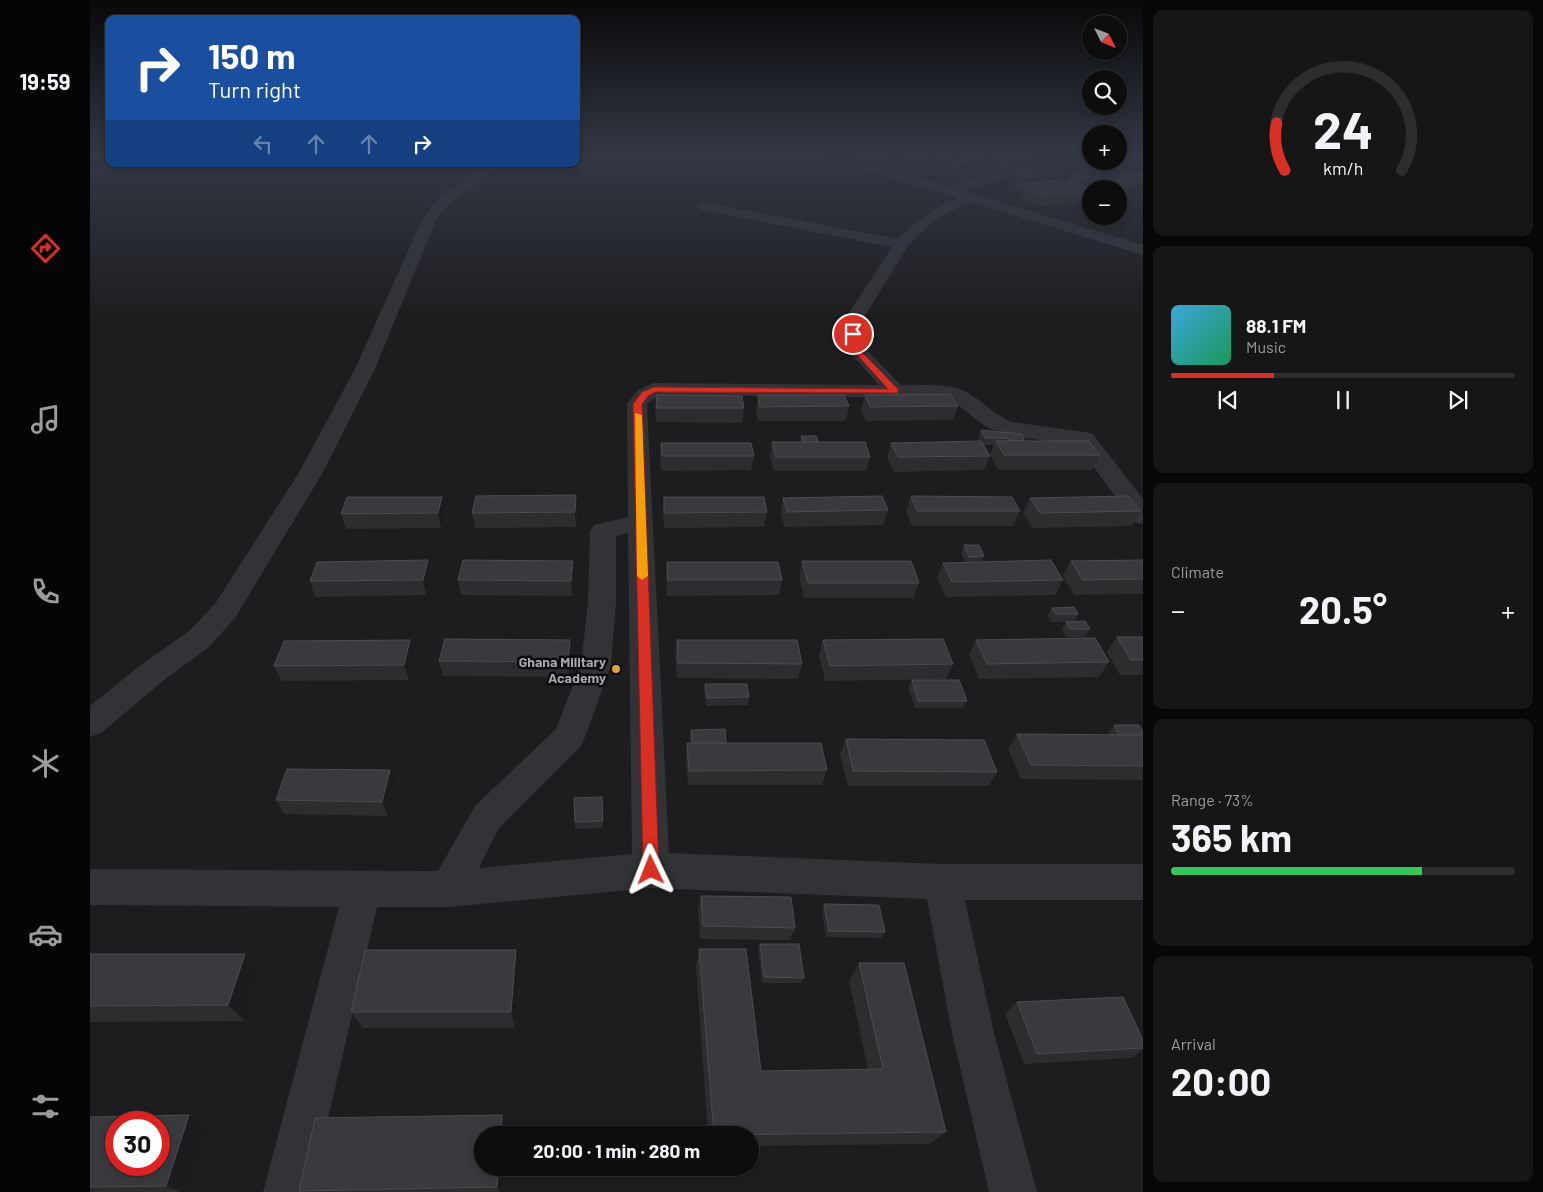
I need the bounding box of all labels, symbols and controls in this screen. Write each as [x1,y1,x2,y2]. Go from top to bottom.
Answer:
north arrow [1082,15,1128,60]
map controls [1082,15,1127,225]
text: 150 m [208,34,295,76]
icon: right [125,35,190,100]
text: 19:59 [19,68,71,94]
button: search [1082,70,1127,115]
text: Turn right [208,76,301,102]
text: 24 [1313,97,1373,159]
button: + [1082,125,1127,170]
icon: left [249,130,277,158]
icon: ahead [302,130,330,158]
icon: ahead [355,130,383,158]
icon: right [408,130,436,158]
text: km/h [1323,157,1363,179]
button: − [1082,180,1127,225]
icon: directions [28,231,63,266]
pin [832,313,874,355]
text: 88.1 FM [1246,314,1306,337]
icon: arrive [839,320,867,348]
text: Music [1246,337,1286,356]
icon: previous [1214,386,1242,414]
icon: pause [1329,386,1357,414]
icon: next [1444,386,1472,414]
icon: music [28,402,63,437]
text: Climate [1171,562,1224,581]
icon: phone [28,574,63,609]
text: 20.5° [1299,586,1387,632]
text: − [1171,593,1185,627]
text: + [1501,593,1515,627]
place label: Ghana Military Academy [519,653,606,686]
marker: Ghana Military Academy [610,663,622,675]
icon: climate [28,746,63,781]
text: Range · 73% [1171,790,1254,809]
text: 365 km [1171,814,1292,860]
position arrow [624,843,676,895]
icon: car [28,917,63,952]
text: Arrival [1171,1034,1216,1053]
text: 20:00 [1171,1058,1271,1104]
icon: filters [28,1089,63,1124]
speed limit sign: 30 [105,1111,170,1176]
text: 20:00 · 1 min · 280 m [533,1139,700,1162]

